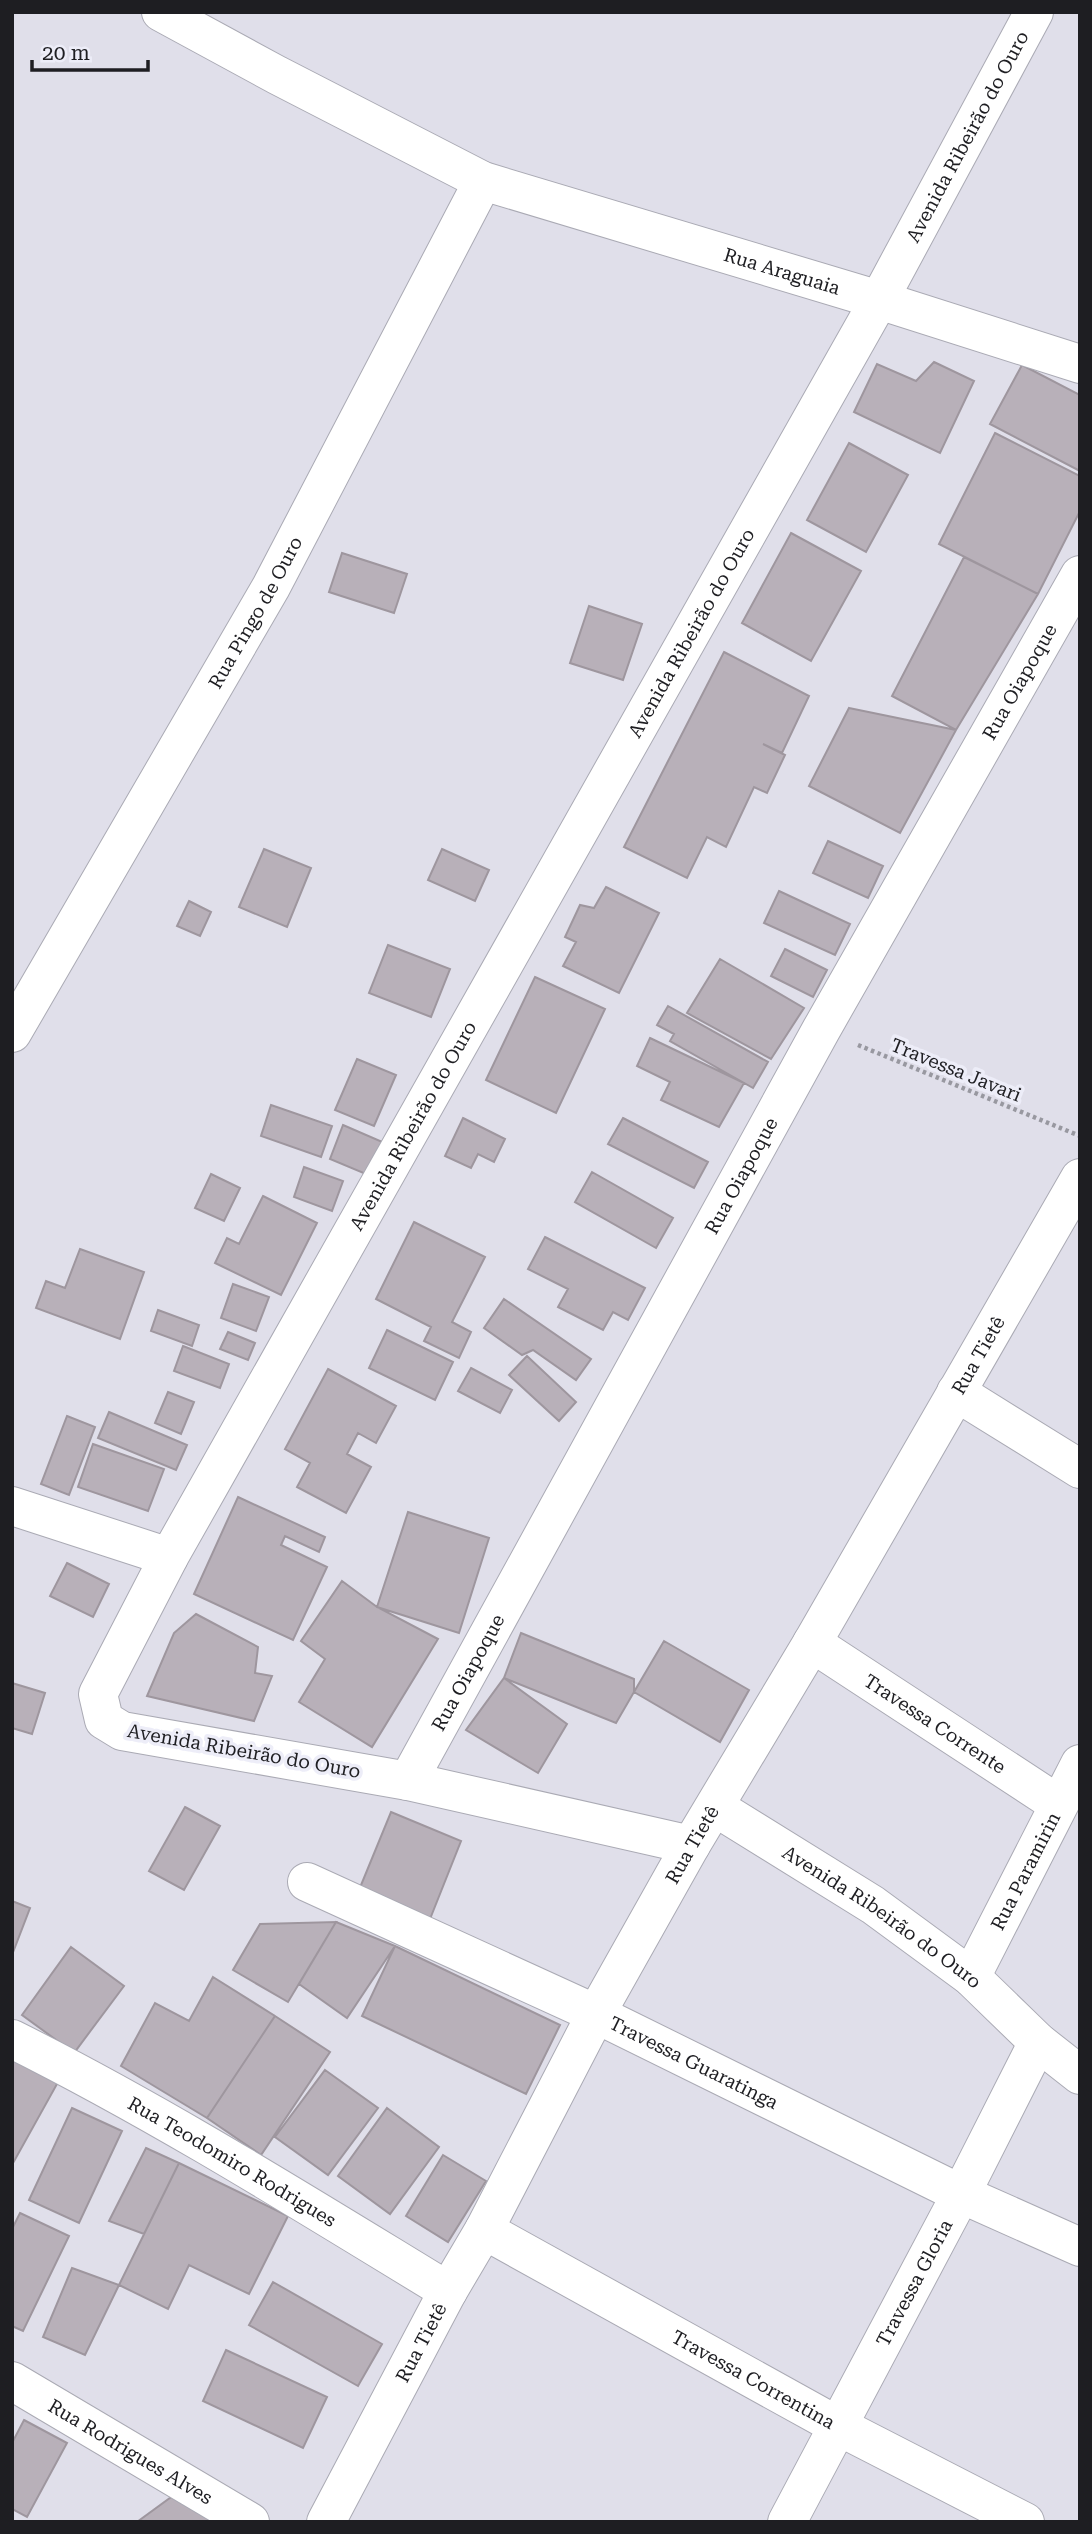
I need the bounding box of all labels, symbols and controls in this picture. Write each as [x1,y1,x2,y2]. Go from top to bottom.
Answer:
street label: Avenida Ribeirão do Ouro [901,27,1033,246]
scale bar [32,28,147,72]
text: 20 m [42,41,90,65]
street label: Rua Araguaia [721,243,844,299]
street label: Avenida Ribeirão do Ouro [623,524,759,741]
street label: Rua Pingo de Ouro [203,532,307,692]
street label: Rua Oiapoque [977,619,1061,744]
street label: Avenida Ribeirão do Ouro [344,1017,481,1234]
street label: Travessa Javari [887,1033,1025,1107]
street label: Rua Oiapoque [700,1113,782,1238]
street label: Rua Tietê [946,1312,1009,1398]
street label: Rua Oiapoque [426,1610,509,1735]
street label: Travessa Corrente [860,1669,1010,1778]
street label: Avenida Ribeirão do Ouro [126,1719,362,1783]
street label: Rua Tietê [660,1801,723,1888]
street label: Rua Paramirin [986,1808,1065,1934]
street label: Avenida Ribeirão do Ouro [778,1840,987,1993]
street label: Travessa Guaratinga [606,2011,783,2114]
street label: Rua Teodomiro Rodrigues [124,2091,341,2232]
street label: Travessa Gloria [871,2215,957,2350]
street label: Rua Tietê [390,2299,451,2386]
street label: Travessa Correntina [668,2325,840,2434]
street label: Rua Rodrigues Alves [44,2394,217,2509]

